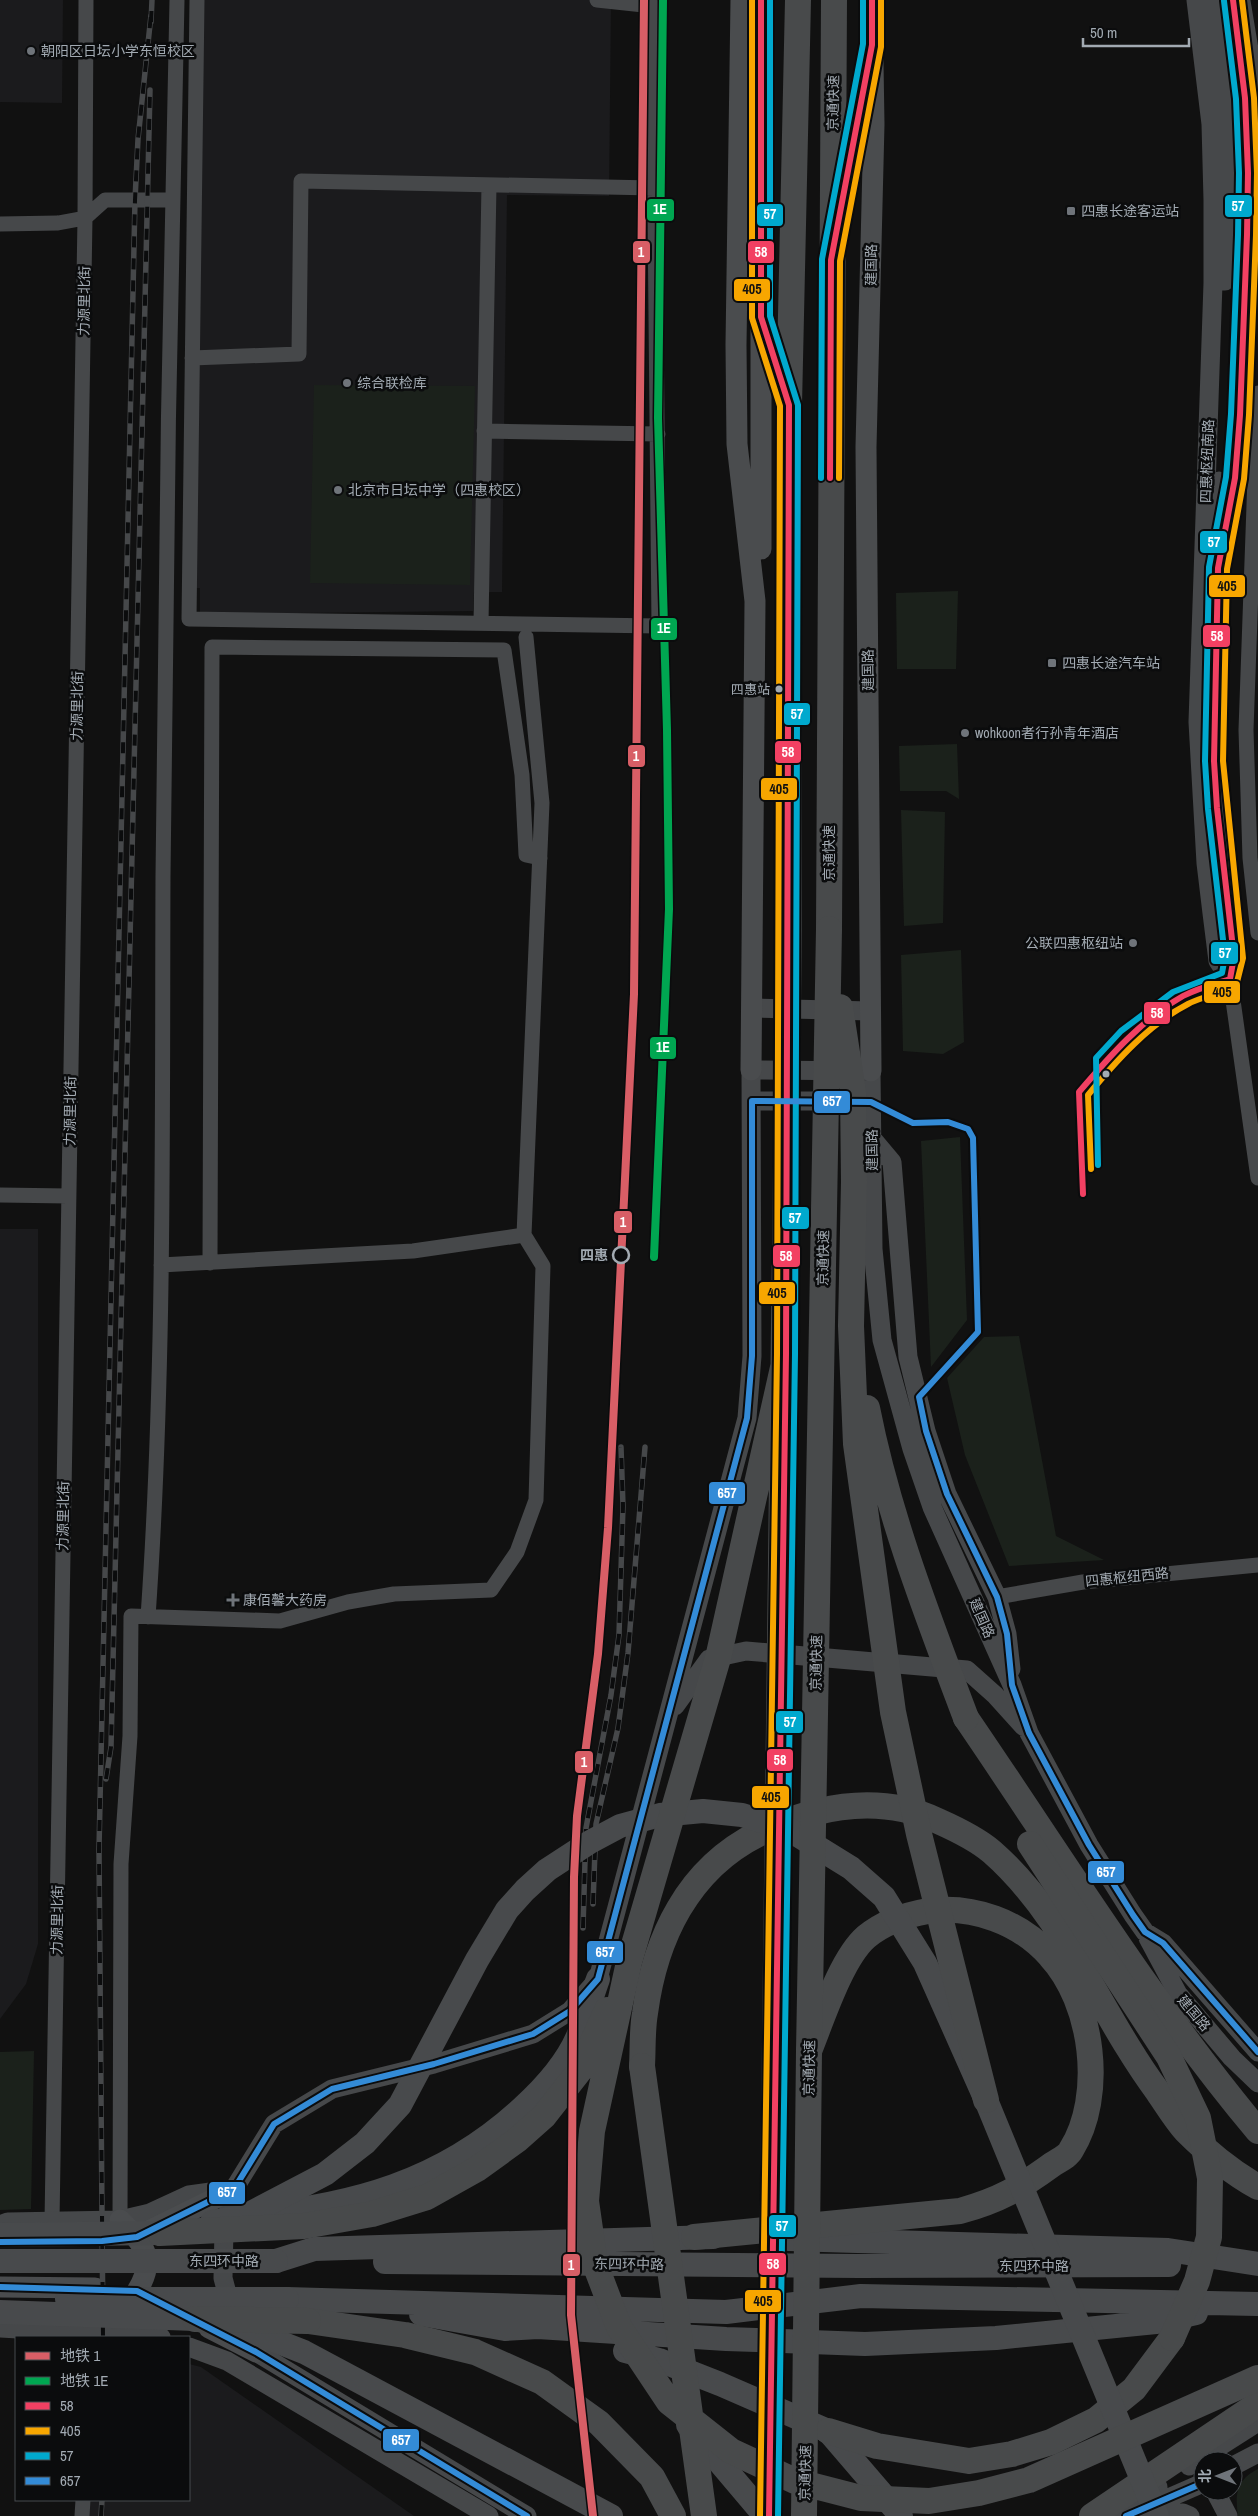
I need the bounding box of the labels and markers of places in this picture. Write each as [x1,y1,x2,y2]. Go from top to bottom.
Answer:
place label: 朝阳区日坛小学东恒校区 [41,42,195,60]
marker: 朝阳区日坛小学东恒校区 [25,45,37,57]
place label: 四惠长途客运站 [1081,202,1179,220]
marker: 四惠长途客运站 [1065,205,1077,217]
place label: 综合联检库 [357,374,427,392]
marker: 综合联检库 [341,377,353,389]
place label: 北京市日坛中学（四惠校区） [348,481,530,499]
marker: 北京市日坛中学（四惠校区） [332,484,344,496]
place label: 四惠长途汽车站 [1062,654,1160,672]
marker: 四惠长途汽车站 [1046,657,1058,669]
place label: 四惠站 [731,681,770,698]
marker: 四惠站 [774,684,784,694]
place label: wohkoon者行孙青年酒店 [975,724,1119,742]
marker: wohkoon者行孙青年酒店 [959,727,971,739]
place label: 公联四惠枢纽站 [1025,934,1123,952]
marker: 公联四惠枢纽站 [1127,937,1139,949]
unlabelled marker [1101,1069,1111,1079]
place label: 四惠 [580,1246,608,1264]
marker: 四惠 [612,1246,630,1264]
place label: 康佰馨大药房 [243,1591,327,1609]
marker: 康佰馨大药房 [227,1594,239,1606]

